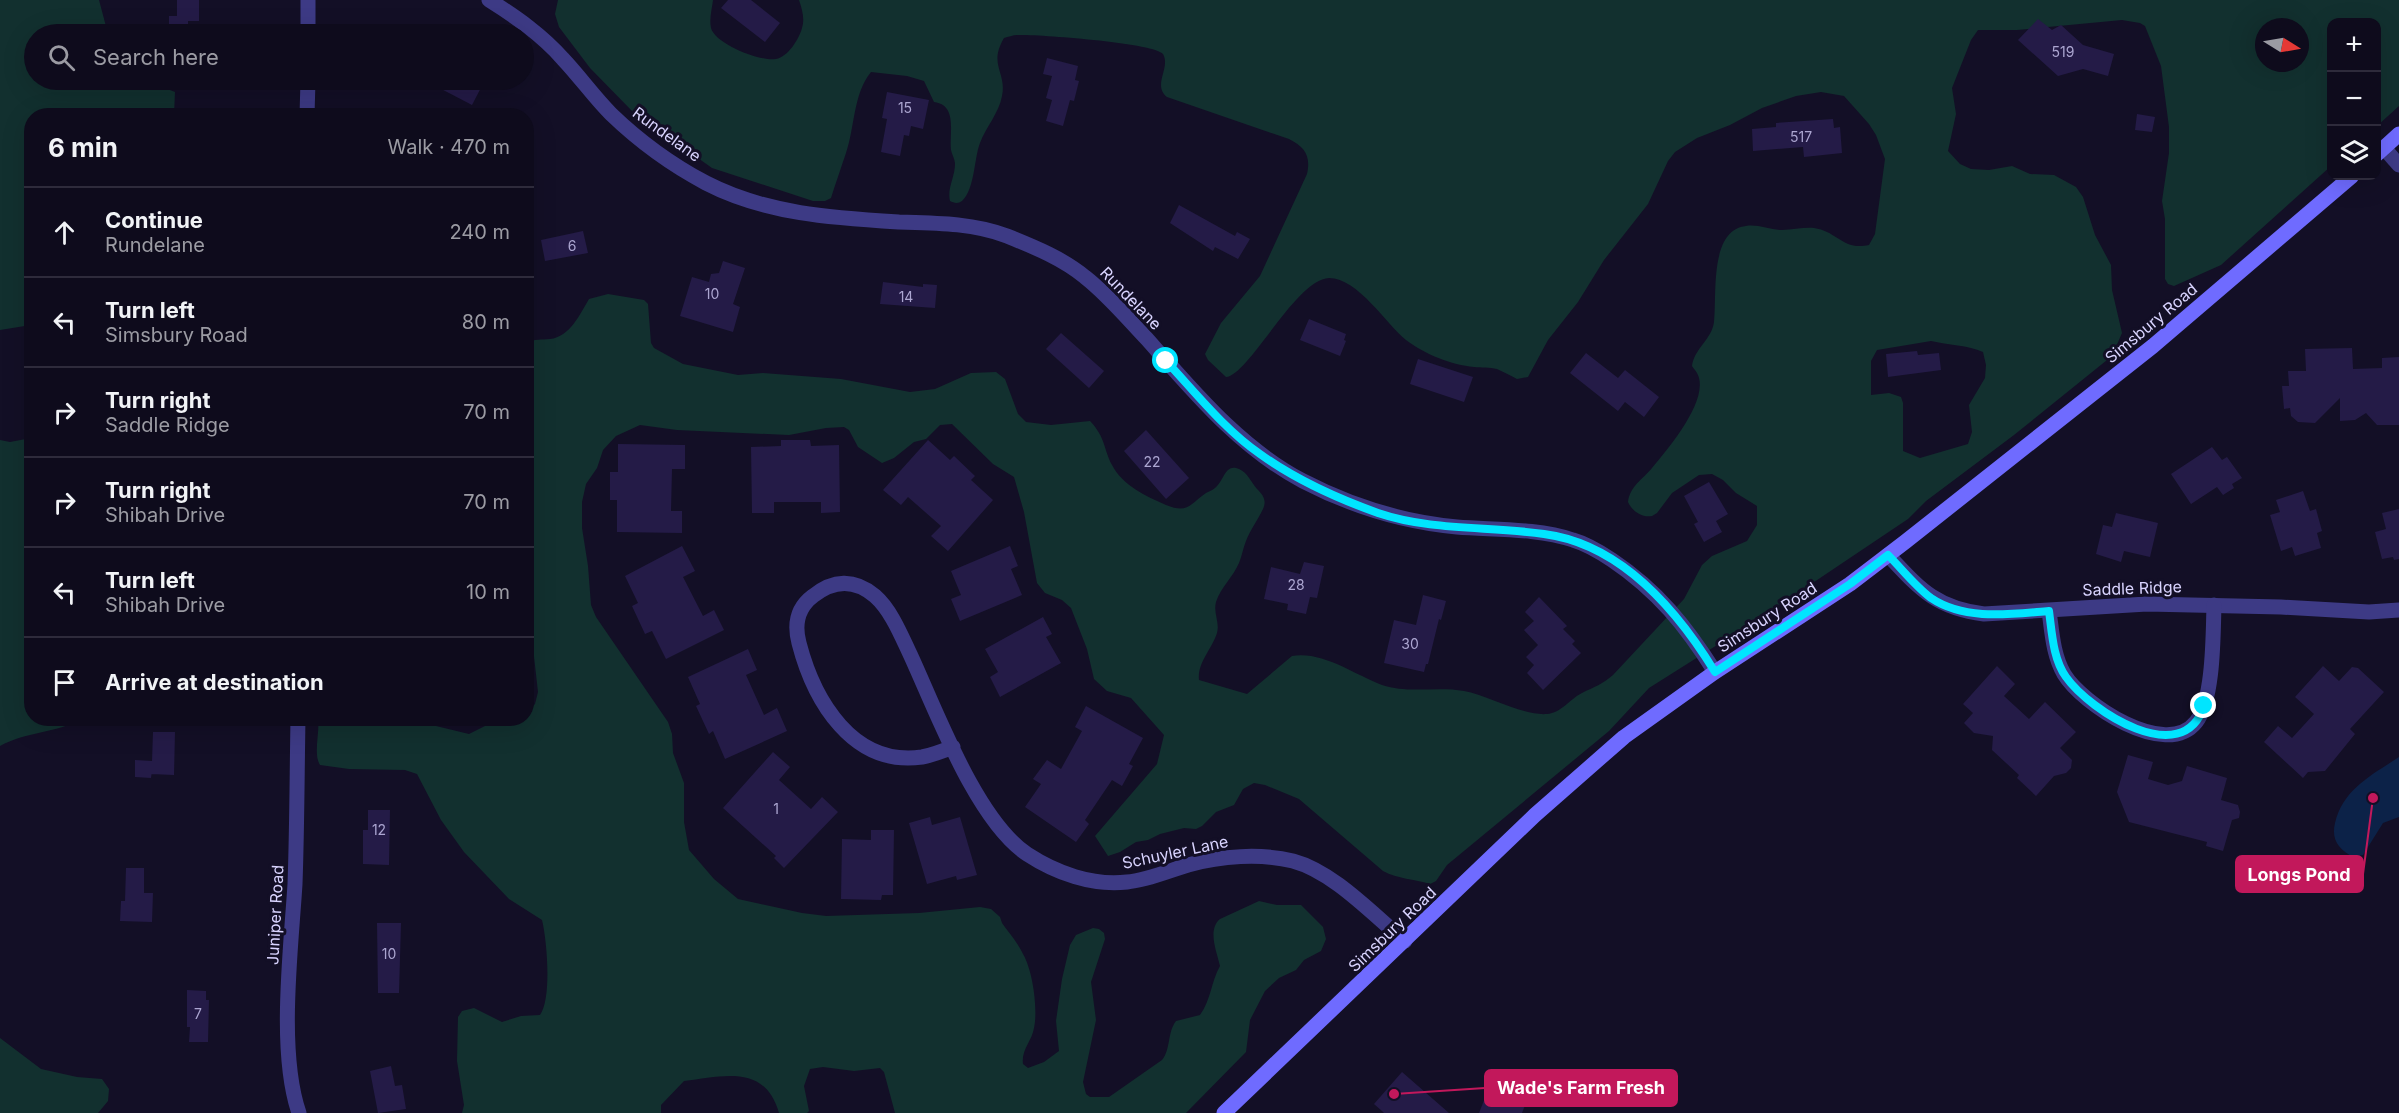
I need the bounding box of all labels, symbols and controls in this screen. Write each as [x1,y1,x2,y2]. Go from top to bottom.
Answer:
north arrow [2255,18,2309,72]
map controls [2327,18,2381,180]
button: + [2327,18,2381,72]
search box [24,24,534,90]
icon: search [45,41,78,74]
house number: 519 [2052,43,2074,60]
text: Search here [93,44,219,70]
button: − [2327,72,2381,126]
house number: 15 [898,99,912,116]
street label: Rundelane [629,102,705,166]
button: layers [2327,126,2381,180]
house number: 517 [1790,128,1812,145]
text: 6 min [48,132,118,163]
text: Walk · 470 m [388,135,510,159]
text: Continue [105,207,203,233]
icon: ahead [48,216,81,249]
text: 240 m [449,220,510,244]
text: Rundelane [105,233,205,257]
house number: 6 [568,237,576,254]
street label: Rundelane [1096,262,1166,334]
street label: Simsbury Road [2101,279,2201,367]
house number: 10 [705,285,719,302]
house number: 14 [899,288,913,305]
text: Turn left [105,297,195,323]
icon: left [48,306,81,339]
text: 80 m [462,310,510,334]
text: Simsbury Road [105,323,248,347]
route start [1152,347,1178,373]
text: Turn right [105,387,211,413]
icon: right [48,396,81,429]
text: 70 m [463,400,510,424]
text: Saddle Ridge [105,413,230,437]
house number: 22 [1143,453,1161,470]
text: Turn right [105,477,211,503]
icon: right [48,486,81,519]
text: 70 m [463,490,510,514]
text: Shibah Drive [105,503,225,527]
text: Turn left [105,567,195,593]
icon: left [48,576,81,609]
house number: 28 [1287,576,1305,593]
street label: Saddle Ridge [2082,576,2182,600]
street label: Simsbury Road [1714,578,1820,656]
text: 10 m [466,580,510,604]
text: Shibah Drive [105,593,225,617]
house number: 30 [1401,635,1419,652]
icon: arrive [48,666,81,699]
text: Arrive at destination [105,669,324,695]
route end [2190,692,2216,718]
house number: 1 [773,800,779,817]
house number: 12 [372,821,386,838]
street label: Schuyler Lane [1120,831,1230,873]
callout: Longs Pond [2236,856,2363,892]
street label: Juniper Road [262,864,288,966]
text: Longs Pond [2247,864,2351,885]
street label: Simsbury Road [1344,882,1440,976]
house number: 10 [382,945,396,962]
house number: 7 [194,1005,202,1022]
callout: Wade's Farm Fresh [1485,1070,1677,1106]
text: Wade's Farm Fresh [1497,1077,1665,1098]

